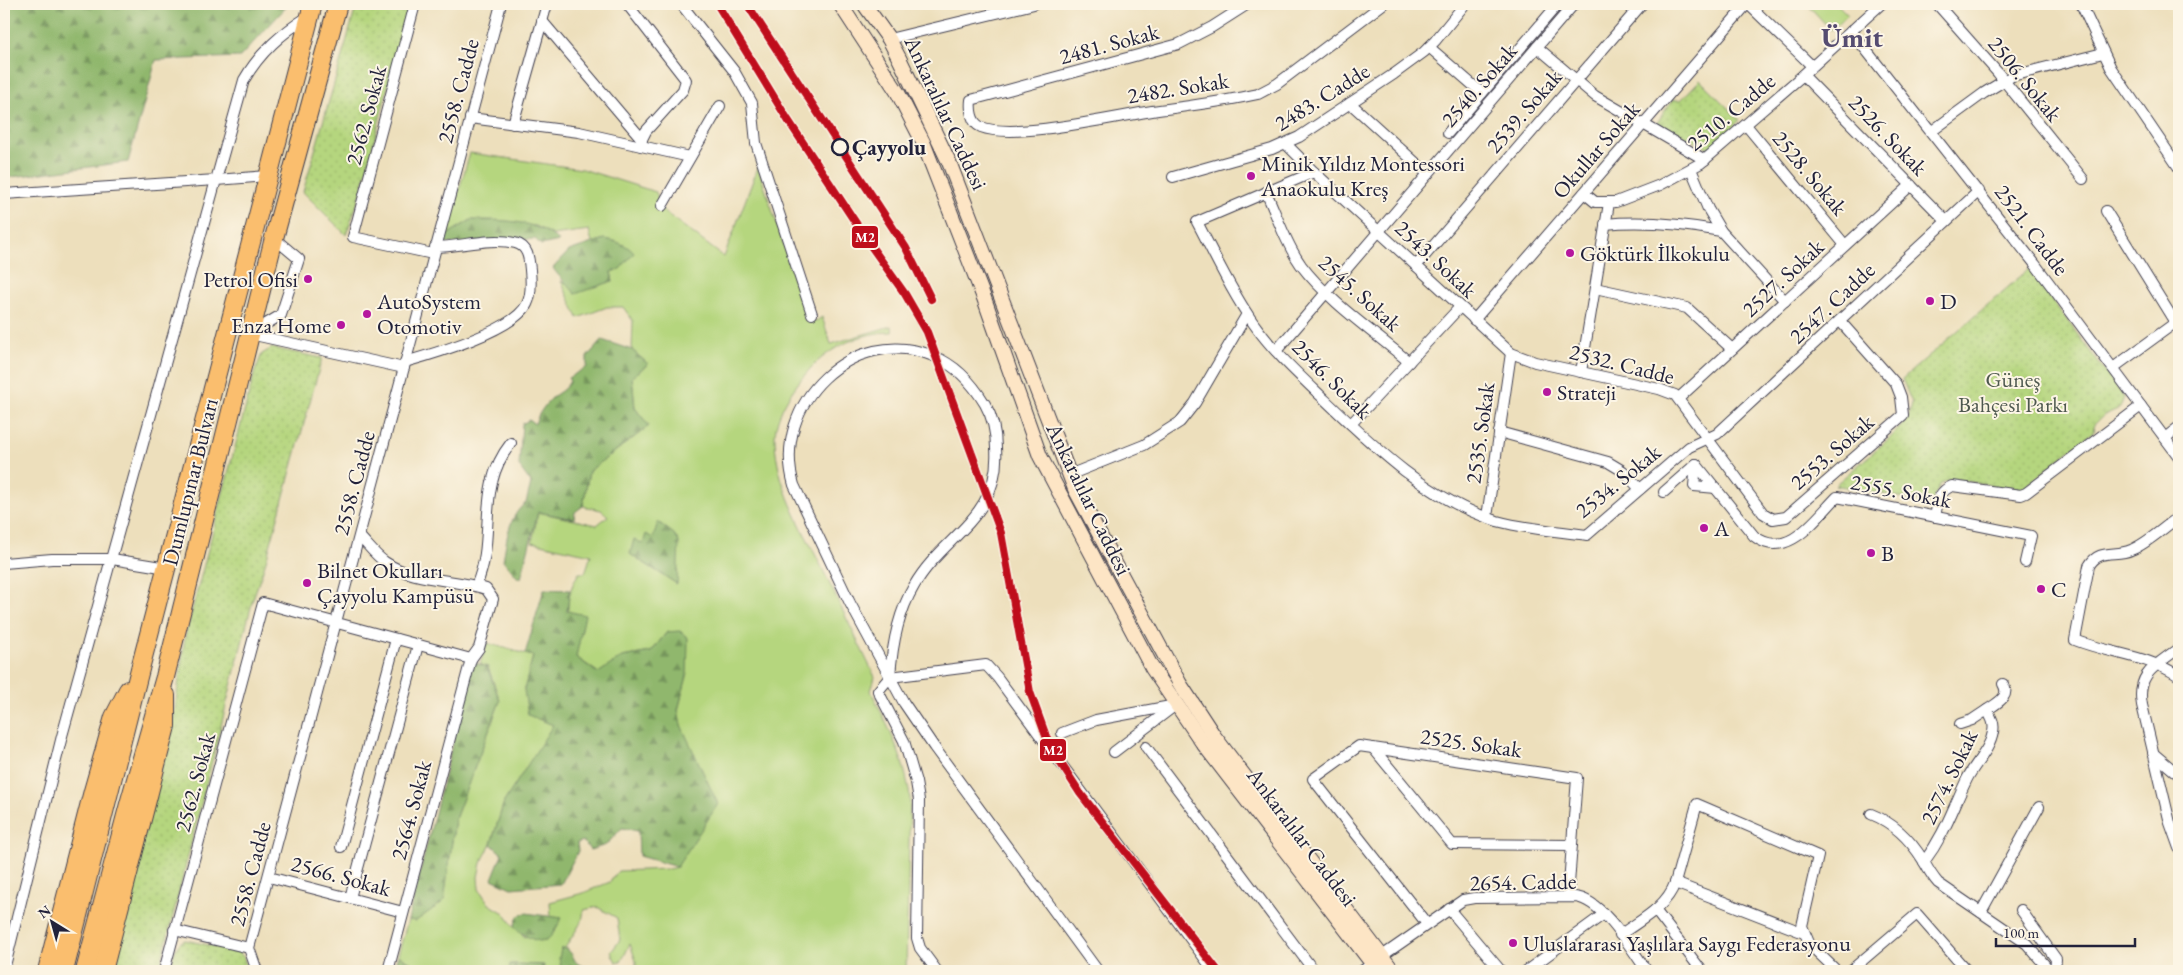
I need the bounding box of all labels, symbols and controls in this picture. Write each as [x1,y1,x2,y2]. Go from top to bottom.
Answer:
street label: 2481. Sokak [1056,17,1163,71]
district label: Ümit [1821,19,1883,55]
street label: 2506. Sokak [1982,30,2069,128]
street label: Ankaralılar Caddesi [897,31,994,194]
street label: 2558. Cadde [430,35,486,146]
street label: 2540. Sokak [1435,37,1524,133]
street label: 2483. Cadde [1269,56,1375,138]
street label: 2562. Sokak [339,61,393,168]
street label: 2539. Sokak [1480,63,1569,159]
street label: 2482. Sokak [1125,66,1231,110]
street label: 2510. Cadde [1681,66,1782,157]
street label: 2526. Sokak [1842,88,1934,182]
street label: Okullar Sokak [1546,95,1647,205]
street label: 2528. Sokak [1766,125,1854,222]
place label: Çayyolu [852,133,926,162]
marker: Çayyolu [831,138,849,156]
place label: Minik Yıldız Montessori Anaokulu Kreş [1260,149,1465,203]
marker: Minik Yıldız Montessori Anaokulu Kreş [1245,170,1257,182]
street label: 2521. Cadde [1988,179,2076,282]
street label: 2543. Sokak [1389,214,1484,305]
line badge: M2 [851,225,879,249]
text: M2 [855,228,876,246]
street label: 2527. Sokak [1736,232,1831,323]
place label: Göktürk İlkokulu [1580,239,1730,268]
marker: Göktürk İlkokulu [1564,247,1576,259]
street label: 2545. Sokak [1312,248,1408,338]
street label: 2547. Cadde [1783,256,1881,350]
place label: Petrol Ofisi [203,265,298,294]
marker: Petrol Ofisi [302,273,314,285]
place label: AutoSystem Otomotiv [376,287,481,341]
place label: D [1940,287,1957,316]
marker: D [1924,295,1936,307]
marker: AutoSystem Otomotiv [361,308,373,320]
place label: Enza Home [231,311,331,340]
marker: Enza Home [335,319,347,331]
street label: 2546. Sokak [1286,333,1379,426]
street label: 2532. Cadde [1567,337,1678,391]
park label: Güneş Bahçesi Parkı [1958,365,2068,419]
place label: Strateji [1557,378,1616,407]
street label: 2535. Sokak [1459,380,1502,485]
marker: Strateji [1541,386,1553,398]
street label: Dumlupınar Bulvarı [155,395,225,569]
street label: 2553. Sokak [1784,407,1880,496]
street label: Ankaralılar Caddesi [1039,417,1138,580]
street label: 2558. Cadde [326,427,382,538]
street label: 2534. Sokak [1569,437,1667,524]
street label: 2555. Sokak [1848,467,1954,515]
place label: A [1713,514,1730,543]
marker: A [1698,522,1710,534]
place label: B [1881,539,1894,568]
marker: B [1865,547,1877,559]
place label: Bilnet Okulları Çayyolu Kampüsü [317,556,475,610]
place label: C [2051,575,2067,604]
marker: Bilnet Okulları Çayyolu Kampüsü [301,577,313,589]
marker: C [2035,583,2047,595]
street label: 2525. Sokak [1419,722,1524,765]
street label: 2574. Sokak [1914,724,1985,829]
street label: 2562. Sokak [168,728,222,835]
line badge: M2 [1039,738,1067,762]
text: M2 [1043,741,1064,759]
street label: 2564. Sokak [384,756,438,863]
street label: Ankaralılar Caddesi [1240,761,1364,912]
street label: 2558. Cadde [222,818,278,929]
street label: 2566. Sokak [288,849,395,903]
street label: 2654. Cadde [1469,867,1577,897]
north arrow [28,898,78,948]
text: N [34,901,55,922]
scale bar [1996,915,2134,947]
text: 100 m [2003,923,2040,942]
place label: Uluslararası Yaşlılara Saygı Federasyonu [1523,929,1851,958]
marker: Uluslararası Yaşlılara Saygı Federasyonu [1507,937,1519,949]

